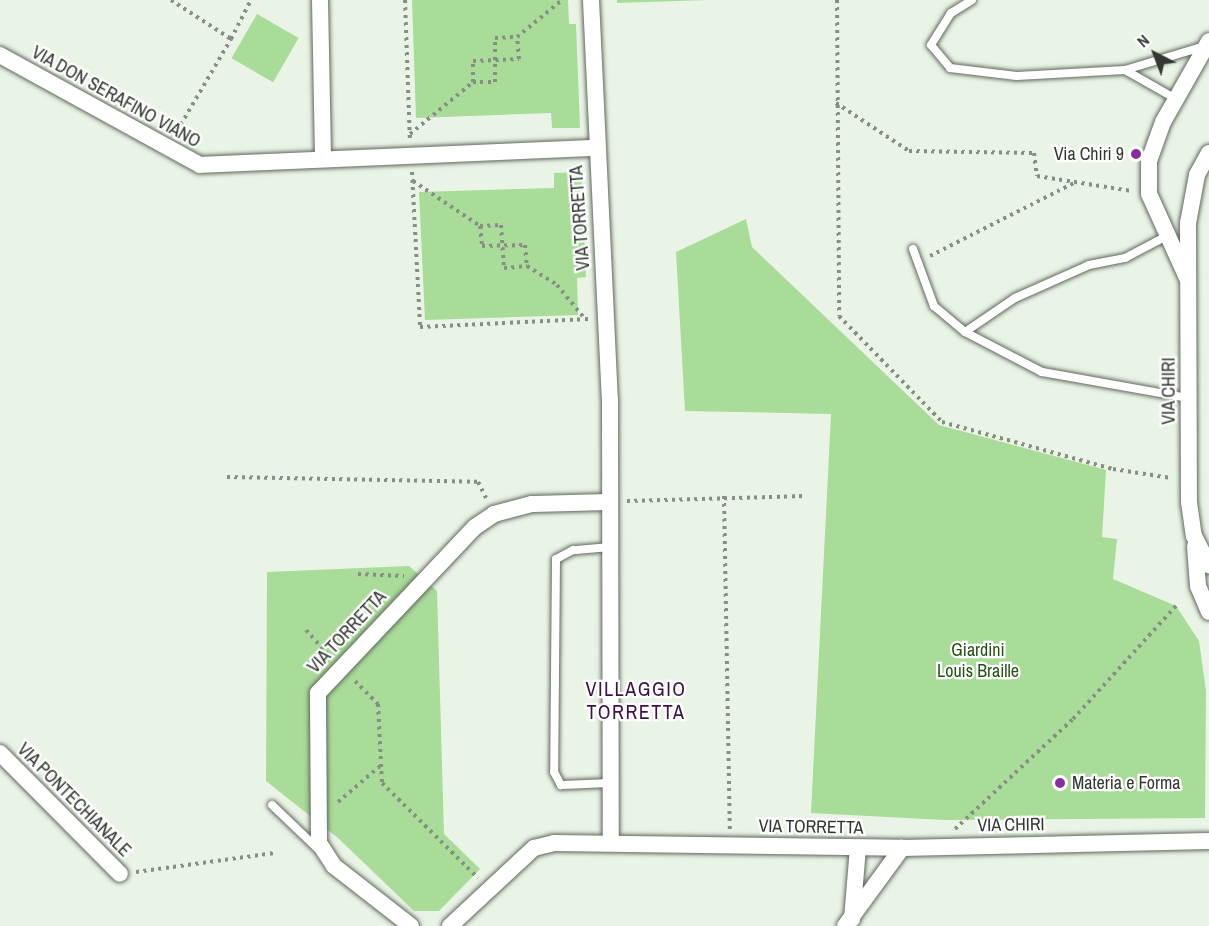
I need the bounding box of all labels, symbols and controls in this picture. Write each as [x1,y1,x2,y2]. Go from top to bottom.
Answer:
north arrow [1125,24,1185,84]
text: N [1132,29,1154,52]
street label: VIA DON SERAFINO VIANO [28,41,204,153]
place label: Via Chiri 9 [1054,143,1124,165]
marker: Via Chiri 9 [1129,147,1143,161]
street label: VIA TORRETTA [566,164,594,272]
street label: VIA CHIRI [1158,357,1180,425]
street label: VIA TORRETTA [303,586,391,678]
park label: Giardini Louis Braille [937,640,1019,682]
district label: VILLAGGIO TORRETTA [585,676,687,723]
street label: VIA PONTECHIANALE [12,738,136,862]
place label: Materia e Forma [1072,772,1180,794]
marker: Materia e Forma [1053,776,1067,790]
street label: VIA CHIRI [977,814,1045,836]
street label: VIA TORRETTA [758,815,864,839]

